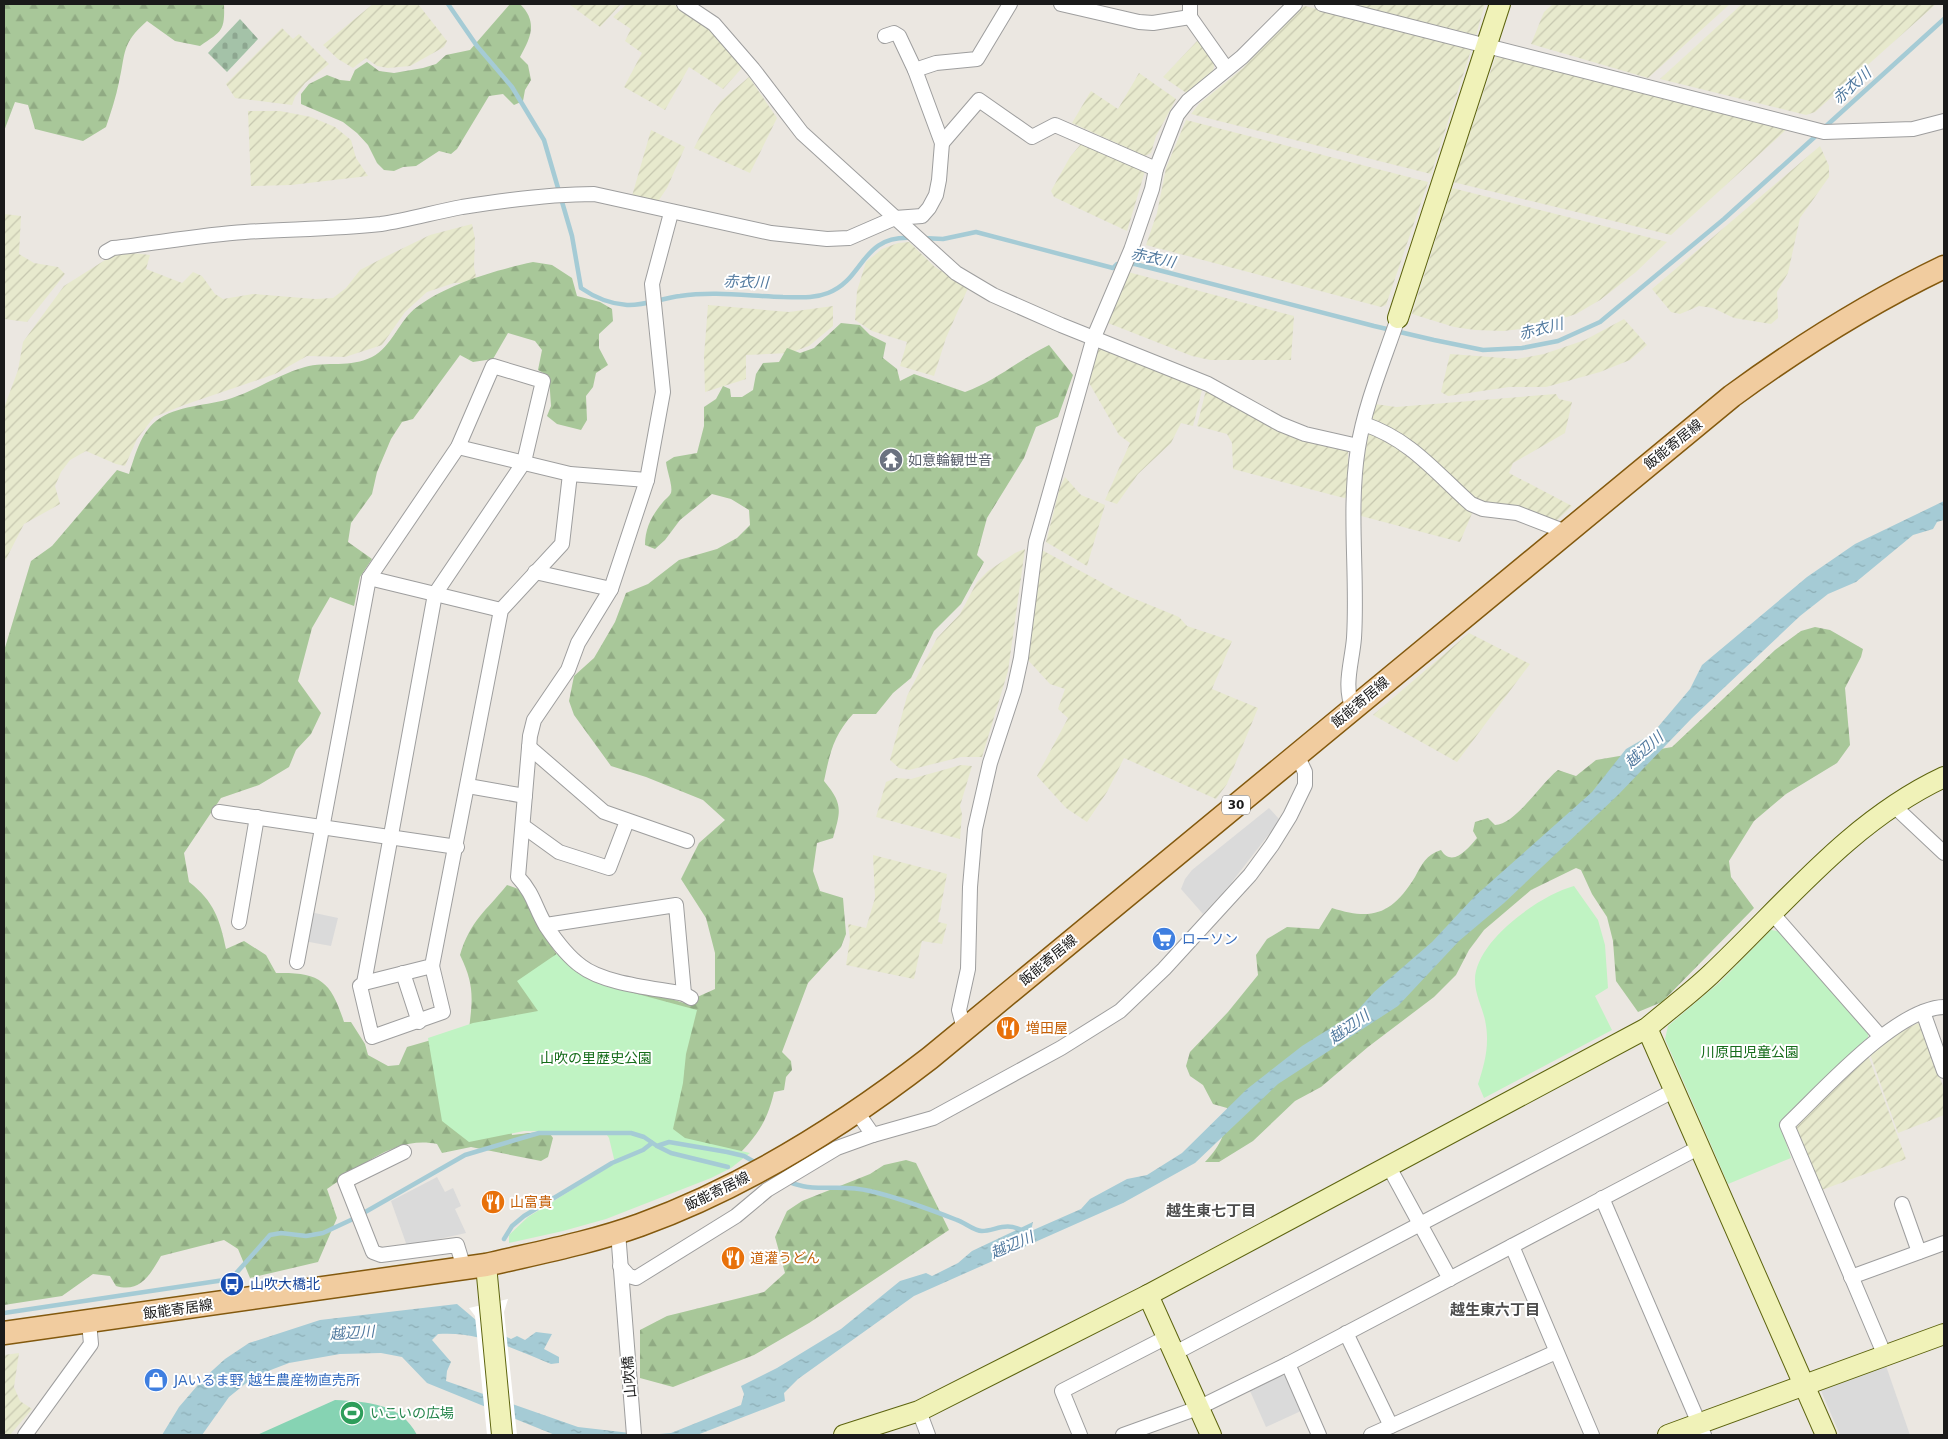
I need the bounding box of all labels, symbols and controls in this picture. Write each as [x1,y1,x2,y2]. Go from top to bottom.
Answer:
water label: 赤衣川 [1829,63,1876,108]
water label: 赤衣川 [1129,245,1179,272]
water label: 赤衣川 [723,272,771,292]
water label: 赤衣川 [1517,314,1567,343]
street label: 飯能寄居線 [1641,416,1705,472]
temple icon: 如意輪観世音 [878,447,904,473]
place label: 如意輪観世音 [908,452,992,468]
street label: 飯能寄居線 [1328,673,1392,731]
water label: 越辺川 [1621,727,1668,772]
road number: 30 [1222,796,1250,814]
supermarket icon: ローソン [1151,926,1177,952]
street label: 飯能寄居線 [1016,931,1080,989]
place label: ローソン [1182,931,1238,947]
water label: 越辺川 [1325,1006,1374,1047]
restaurant icon: 増田屋 [995,1015,1021,1041]
place label: 増田屋 [1026,1020,1068,1036]
park label: 川原田児童公園 [1701,1044,1799,1060]
park label: 山吹の里歴史公園 [540,1050,652,1066]
street label: 飯能寄居線 [682,1168,752,1214]
restaurant icon: 山富貴 [480,1189,506,1215]
place label: 山富貴 [510,1194,552,1210]
district label: 越生東七丁目 [1166,1202,1256,1220]
water label: 越辺川 [988,1227,1038,1262]
restaurant icon: 道灌うどん [720,1245,746,1271]
place label: 道灌うどん [750,1250,820,1266]
bus stop icon: 山吹大橋北 [219,1271,245,1297]
place label: 山吹大橋北 [250,1276,320,1292]
street label: 飯能寄居線 [142,1296,214,1322]
district label: 越生東六丁目 [1450,1301,1540,1319]
water label: 越辺川 [329,1322,377,1344]
street label: 山吹橋 [619,1355,639,1399]
shop icon: JAいるま野 越生農産物直売所 [143,1367,169,1393]
place label: JAいるま野 越生農産物直売所 [173,1372,360,1388]
sports icon: いこいの広場 [339,1400,365,1426]
place label: いこいの広場 [370,1405,454,1421]

